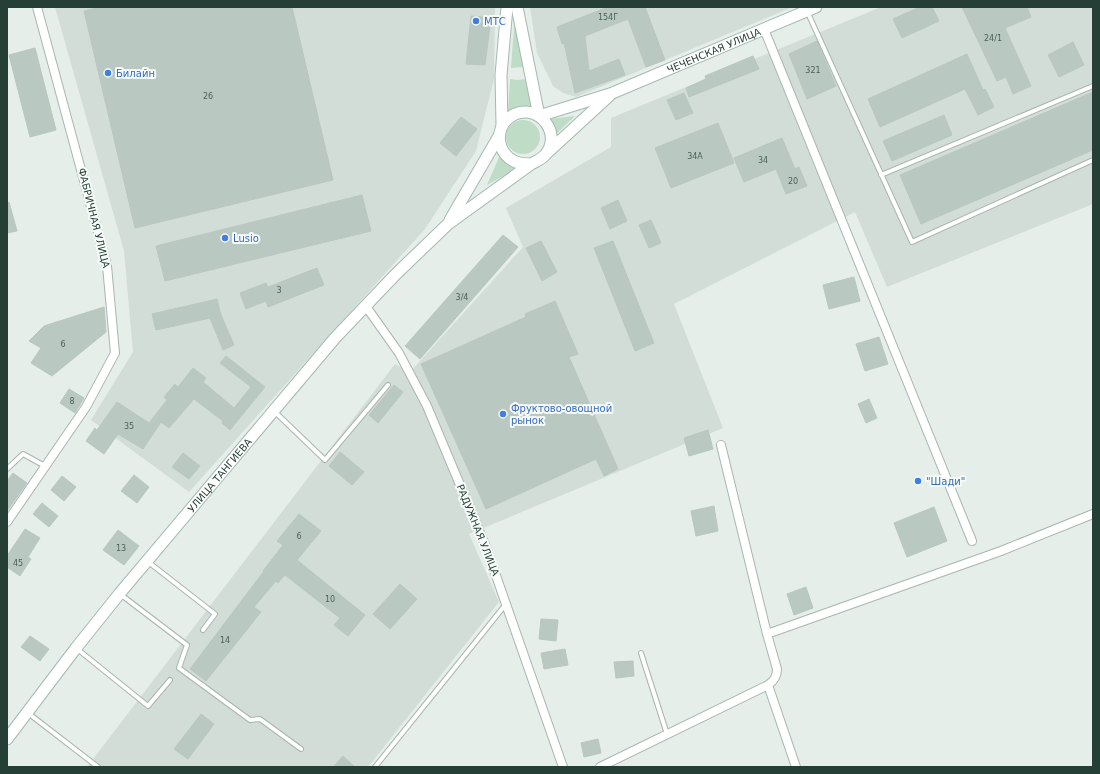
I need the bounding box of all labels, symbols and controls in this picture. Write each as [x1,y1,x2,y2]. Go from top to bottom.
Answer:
house number: 154Г [598,13,618,22]
marker: МТС [471,16,481,26]
place label: МТС [484,16,506,27]
street label: ЧЕЧЕНСКАЯ УЛИЦА [665,26,762,75]
house number: 24/1 [984,34,1002,43]
house number: 321 [805,66,821,75]
marker: Билайн [103,68,113,78]
place label: Билайн [116,68,155,79]
house number: 26 [203,92,213,101]
house number: 34А [687,152,703,161]
house number: 34 [758,156,768,165]
street label: ФАБРИЧНАЯ УЛИЦА [76,167,112,269]
house number: 20 [788,177,798,186]
marker: Lusio [220,233,230,243]
place label: Lusio [233,233,259,244]
house number: 3 [276,286,282,295]
house number: 3/4 [456,293,468,302]
house number: 6 [60,340,66,349]
house number: 8 [69,397,75,406]
place label: Фруктово-овощной рынок [511,403,612,426]
marker: Фруктово-овощной рынок [498,409,508,419]
house number: 35 [124,422,134,431]
street label: УЛИЦА ТАНГИЕВА [185,436,254,514]
marker: "Шади" [913,476,923,486]
place label: "Шади" [926,476,965,487]
street label: РАДУЖНАЯ УЛИЦА [455,483,501,578]
house number: 6 [296,532,302,541]
house number: 13 [116,544,126,553]
house number: 45 [13,559,23,568]
house number: 10 [325,595,335,604]
house number: 14 [220,636,230,645]

